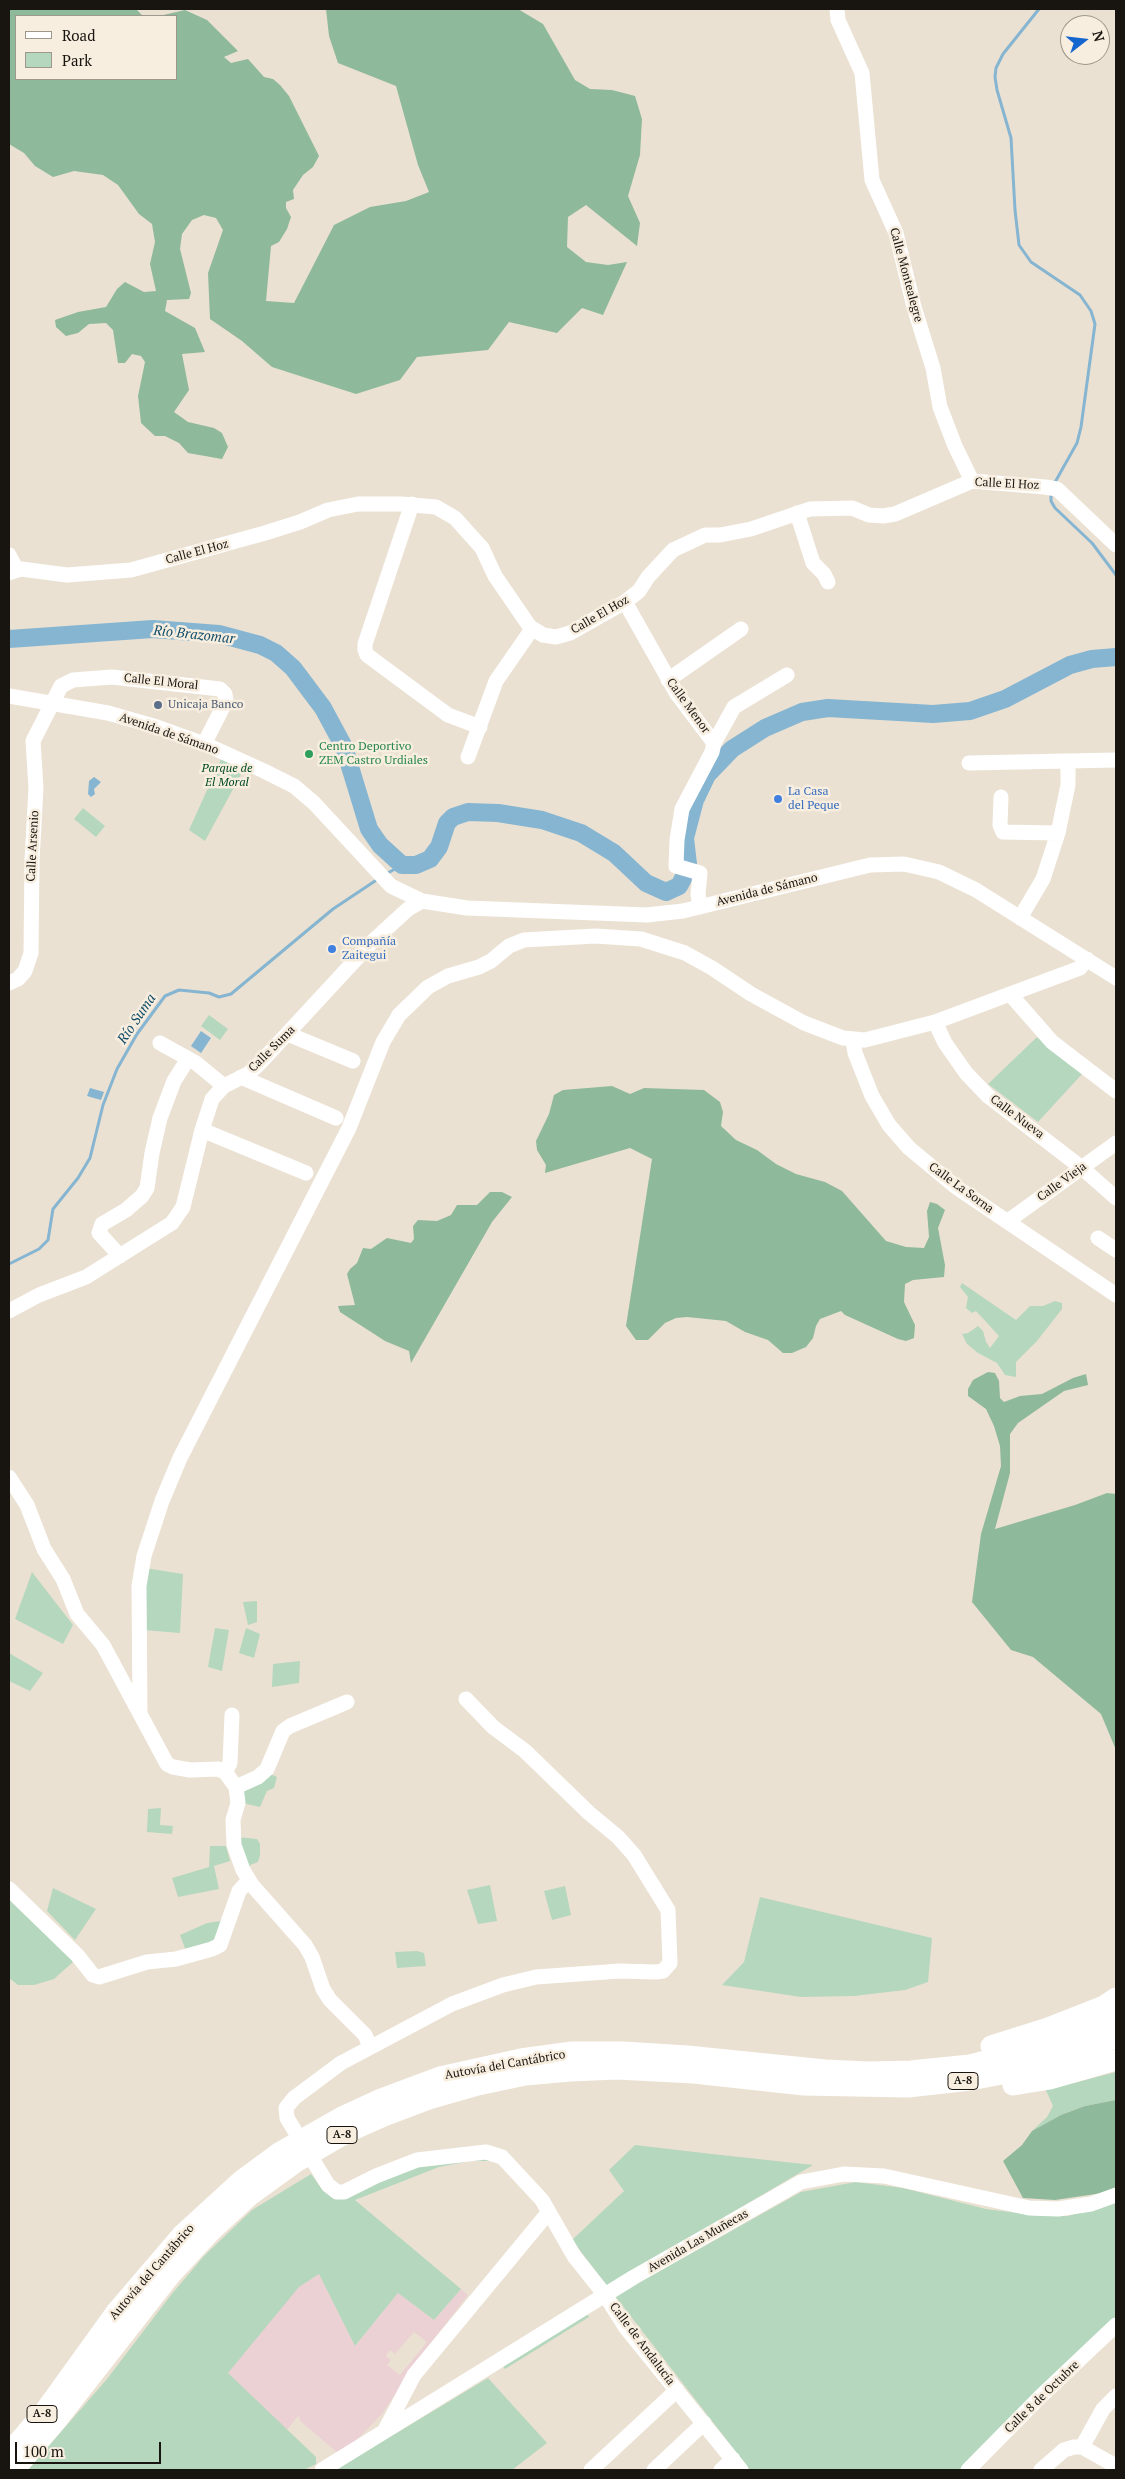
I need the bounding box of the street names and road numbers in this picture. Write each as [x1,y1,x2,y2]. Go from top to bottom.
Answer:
street label: Calle Montealegre [886,226,926,324]
street label: Calle El Hoz [974,475,1040,493]
street label: Calle El Hoz [164,537,230,567]
street label: Calle El Hoz [568,593,632,637]
street label: Calle El Moral [123,671,199,693]
street label: Calle Menor [663,676,713,736]
street label: Avenida de Sámano [118,710,220,758]
street label: Calle Arsenio [24,810,42,882]
street label: Avenida de Sámano [715,870,819,910]
street label: Calle Suma [246,1023,298,1075]
street label: Calle Nueva [987,1092,1047,1142]
street label: Calle Vieja [1035,1159,1089,1205]
street label: Calle La Sorna [926,1160,996,1216]
street label: Autovía del Cantábrico [444,2047,566,2083]
road number: A-8 [948,2072,978,2090]
road number: A-8 [327,2126,357,2144]
street label: Avenida Las Muñecas [645,2206,751,2276]
street label: Autovía del Cantábrico [107,2221,197,2323]
street label: Calle de Andalucía [606,2300,678,2388]
street label: Calle 8 de Octubre [1002,2358,1082,2436]
road number: A-8 [27,2406,57,2422]

